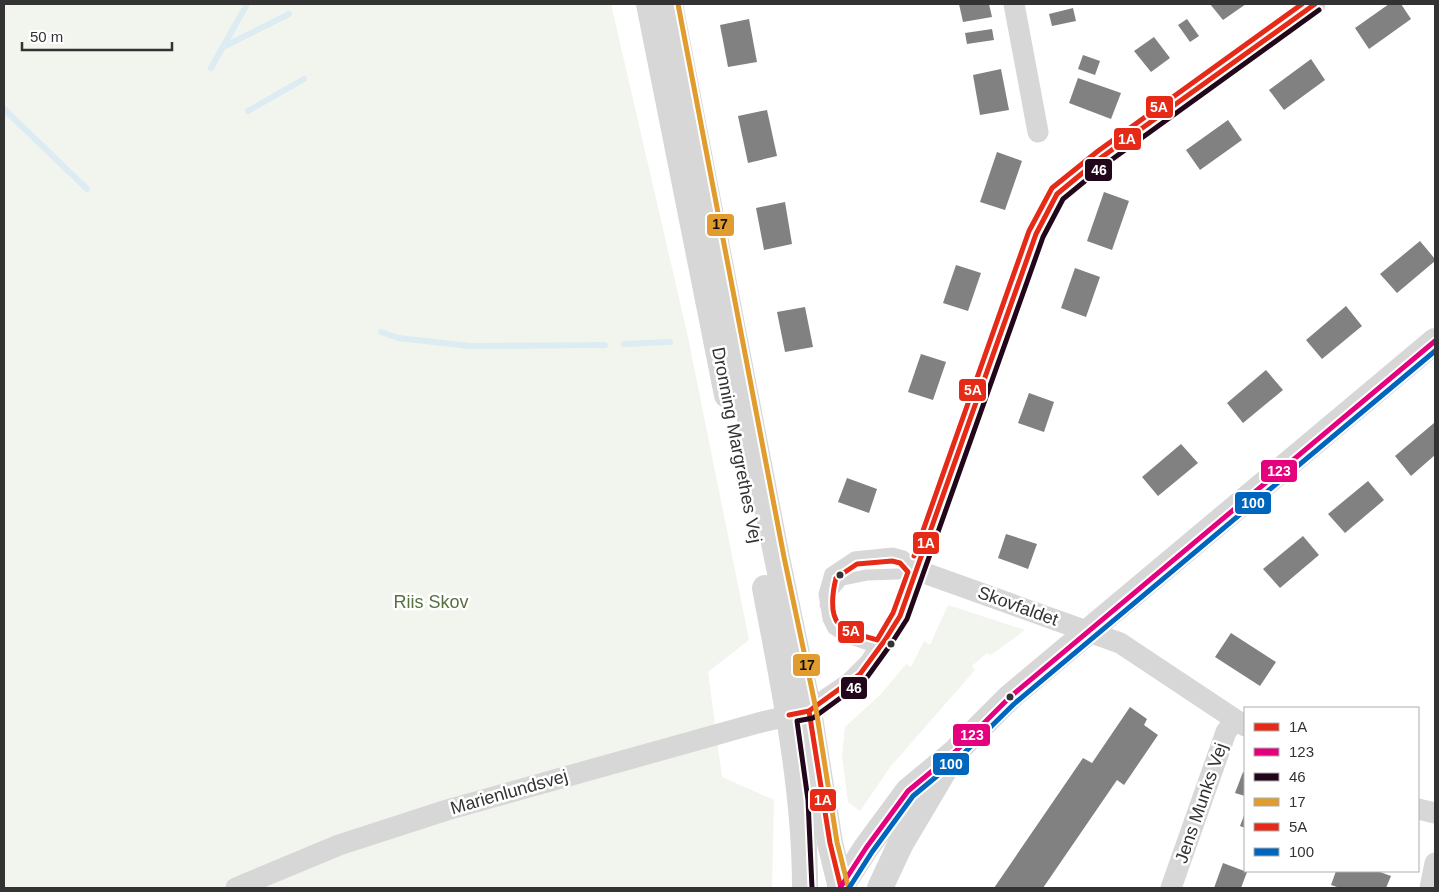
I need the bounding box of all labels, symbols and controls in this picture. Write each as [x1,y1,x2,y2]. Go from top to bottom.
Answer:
scale bar [22,20,172,52]
text: 50 m [30,28,63,45]
line badge: 5A [1145,95,1174,119]
text: 5A [1150,99,1168,115]
line badge: 1A [1113,127,1142,151]
text: 1A [1118,131,1136,147]
line badge: 46 [1084,158,1113,182]
text: 46 [1091,162,1107,178]
line badge: 17 [706,213,735,237]
text: 17 [712,216,728,232]
street label: Dronning Margrethes Vej [708,345,766,545]
line badge: 5A [958,378,987,402]
text: 5A [964,382,982,398]
line badge: 123 [1260,459,1298,483]
text: 123 [1267,463,1291,479]
line badge: 100 [1234,491,1272,515]
text: 100 [1241,495,1265,511]
line badge: 1A [912,531,940,555]
text: 1A [917,535,935,551]
unlabelled marker [835,570,845,580]
street label: Skovfaldet [975,582,1061,630]
park label: Riis Skov [393,592,469,612]
line badge: 5A [837,620,865,644]
text: 5A [842,623,860,639]
unlabelled marker [886,639,896,649]
line badge: 17 [792,653,821,677]
text: 17 [799,657,815,673]
line badge: 46 [840,676,868,700]
text: 46 [846,680,862,696]
unlabelled marker [1005,692,1015,702]
legend [1244,707,1419,872]
text: 1A [1289,718,1307,735]
line badge: 123 [952,723,991,747]
text: 123 [960,727,984,743]
street label: Jens Munks Vej [1171,740,1231,866]
text: 123 [1289,743,1314,760]
line badge: 100 [932,752,970,776]
text: 100 [939,756,963,772]
street label: Marienlundsvej [448,766,570,818]
text: 46 [1289,768,1306,785]
line badge: 1A [809,788,837,812]
text: 1A [814,792,832,808]
text: 17 [1289,793,1306,810]
text: 5A [1289,818,1307,835]
text: 100 [1289,843,1314,860]

